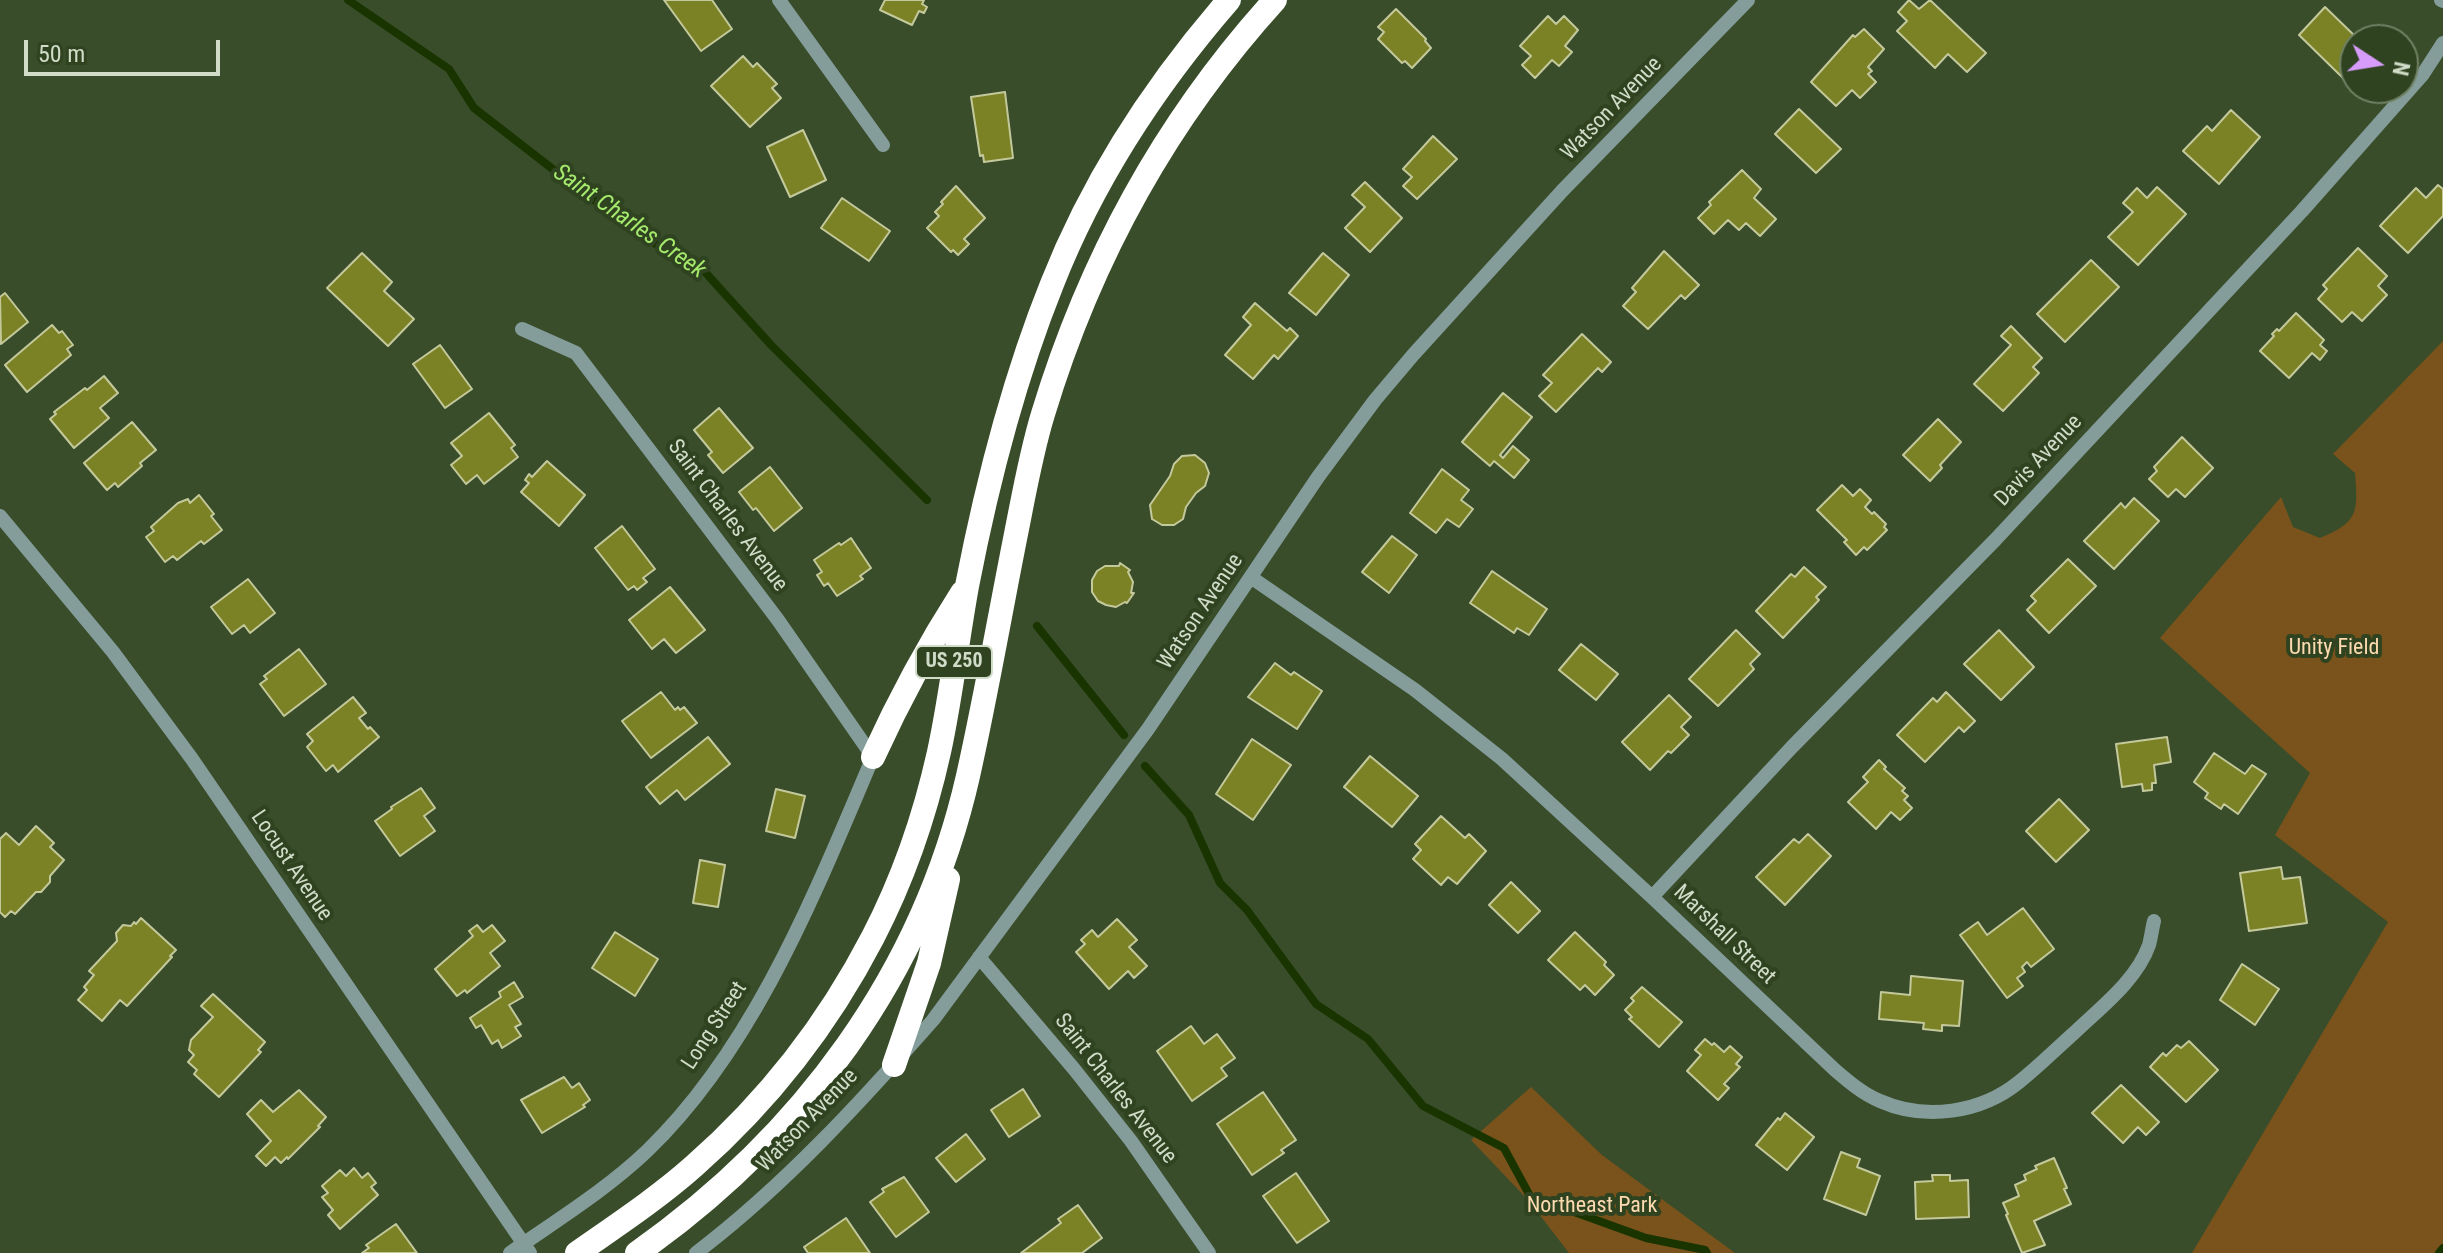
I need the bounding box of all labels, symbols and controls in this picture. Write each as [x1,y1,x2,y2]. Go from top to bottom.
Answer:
scale bar [28,24,224,74]
north arrow [2339,24,2419,104]
text: 50 m [38,40,85,68]
street label: Watson Avenue [1556,52,1668,166]
text: N [2387,59,2415,78]
water label: Saint Charles Creek [547,159,711,285]
street label: Davis Avenue [1990,410,2088,512]
street label: Saint Charles Avenue [661,435,793,597]
street label: Watson Avenue [1153,549,1249,675]
park label: Unity Field [2289,635,2379,661]
road number: US 250 [916,646,992,678]
street label: Locust Avenue [244,806,338,926]
street label: Marshall Street [1667,880,1781,990]
street label: Long Street [677,977,753,1075]
street label: Saint Charles Avenue [1048,1009,1182,1169]
street label: Watson Avenue [752,1064,864,1178]
park label: Northeast Park [1527,1193,1657,1219]

